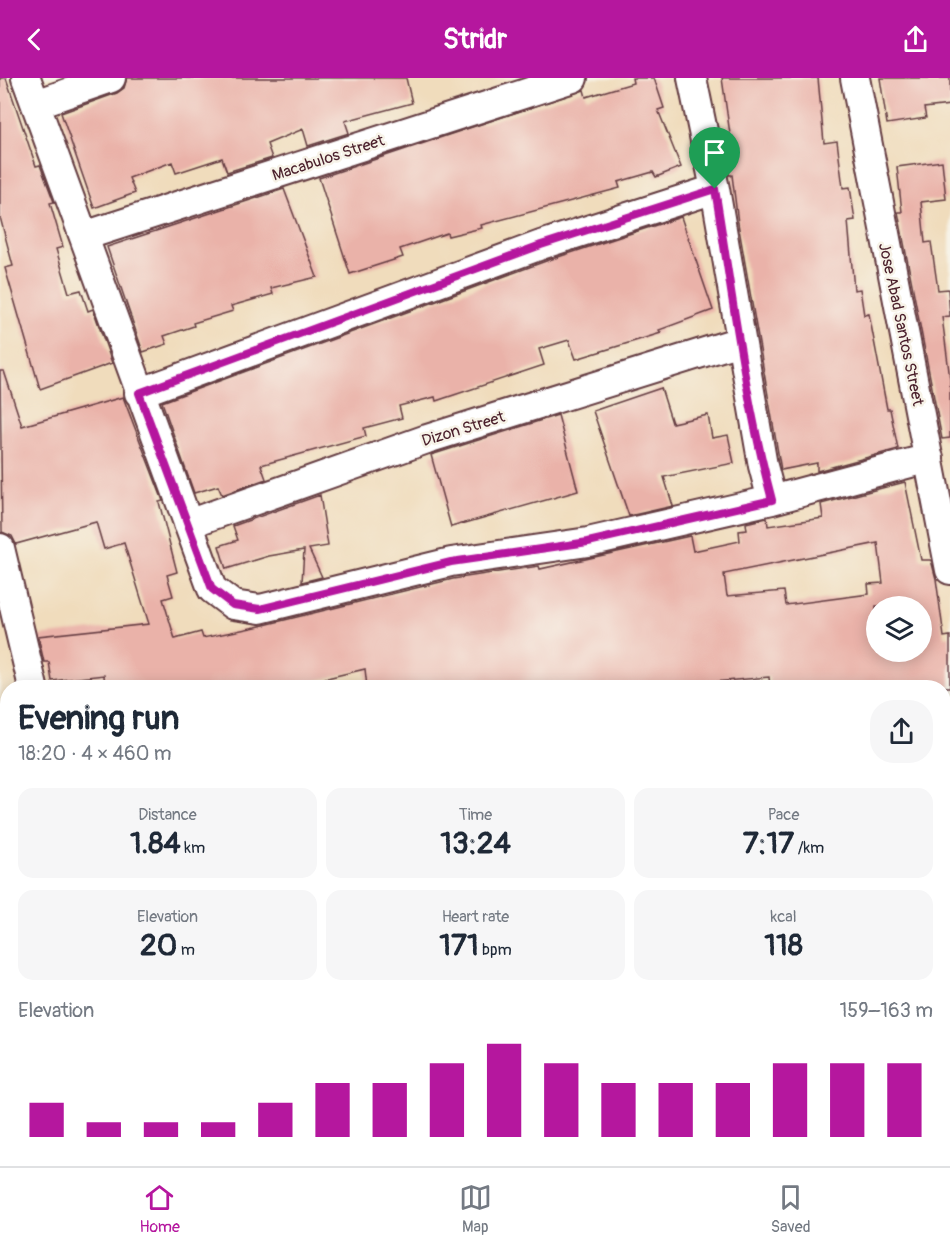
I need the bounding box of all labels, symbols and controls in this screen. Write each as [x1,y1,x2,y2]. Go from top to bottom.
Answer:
icon: back [18,23,51,56]
text: Stridr [443,23,507,56]
icon: share [899,23,932,56]
pin [689,127,740,189]
street label: Macabulos Street [270,130,387,186]
icon: arrive [698,136,731,169]
street label: Jose Abad Santos Street [874,241,928,408]
street label: Dizon Street [419,407,508,451]
map controls [866,596,932,662]
button: layers [866,596,932,662]
text: Evening run [18,698,179,739]
button: share [870,700,933,763]
text: 18:20 · 4 × 460 m [18,741,172,766]
text: Distance [138,805,197,825]
text: Time [459,805,492,825]
text: Pace [768,805,799,825]
text: 1.84 [130,825,181,862]
text: 13:24 [440,825,511,862]
text: 7:17 [743,825,794,862]
text: km [181,838,205,858]
text: /km [794,838,824,858]
text: Elevation [137,907,198,927]
text: Heart rate [442,907,509,927]
text: kcal [770,907,797,927]
text: 20 [140,927,177,964]
text: 171 [439,927,479,964]
text: 118 [764,927,803,964]
text: m [177,940,195,960]
text: bpm [479,940,512,960]
text: Elevation [18,998,94,1023]
text: 159–163 m [840,998,933,1023]
tab: Home [139,1181,180,1237]
tab: Map [459,1181,492,1237]
tab: Saved [771,1181,811,1237]

